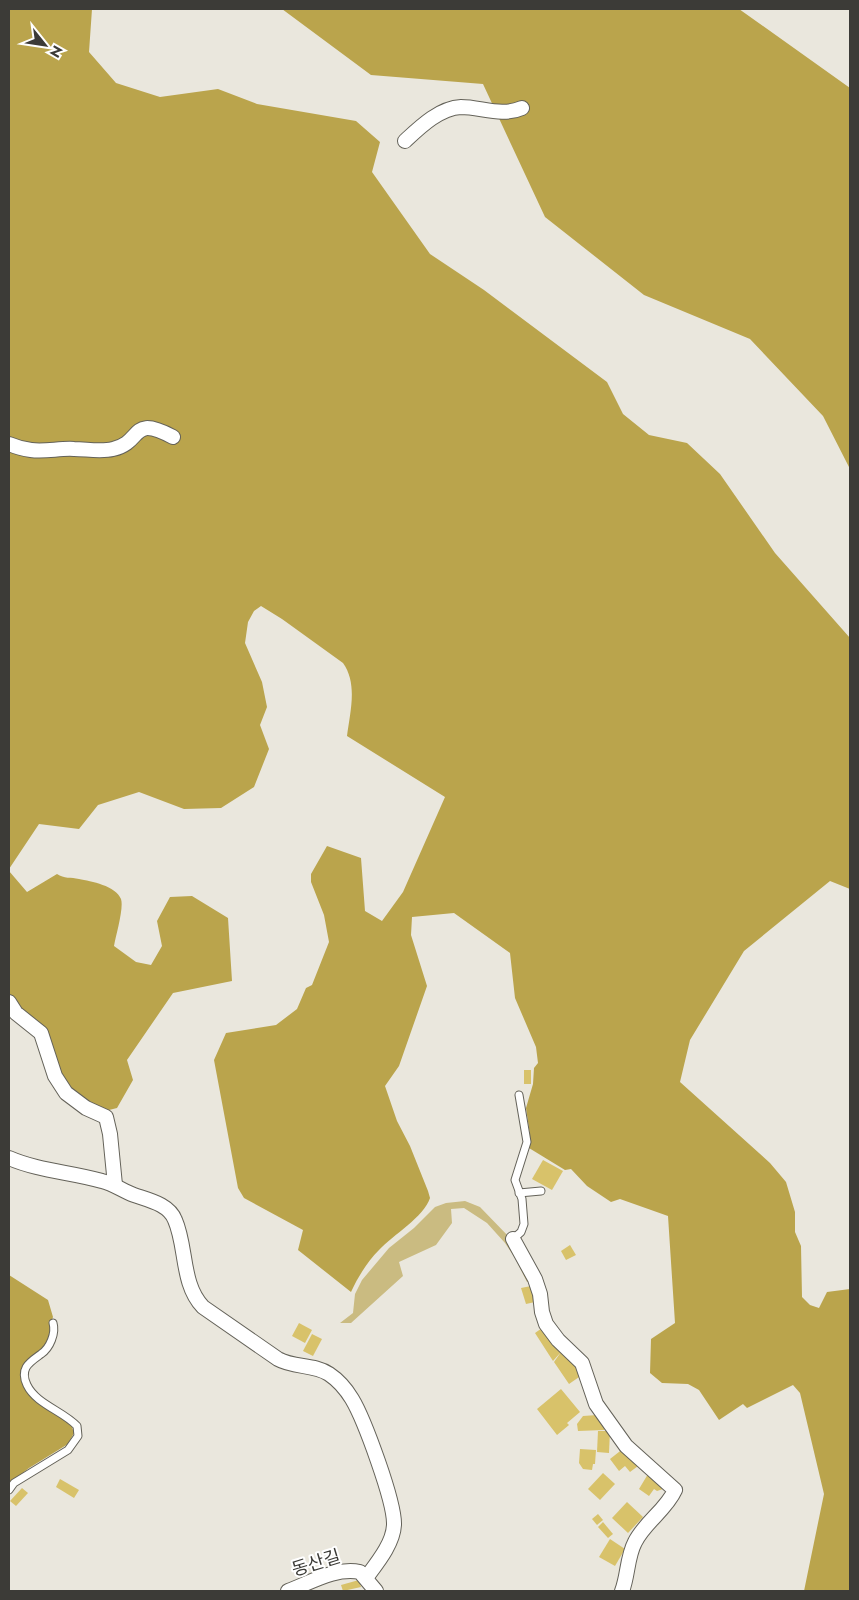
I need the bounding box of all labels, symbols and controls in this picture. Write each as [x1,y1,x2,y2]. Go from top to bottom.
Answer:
north arrow [20,20,70,70]
text: N [45,42,68,61]
street label: 동산길 [288,1543,344,1583]

